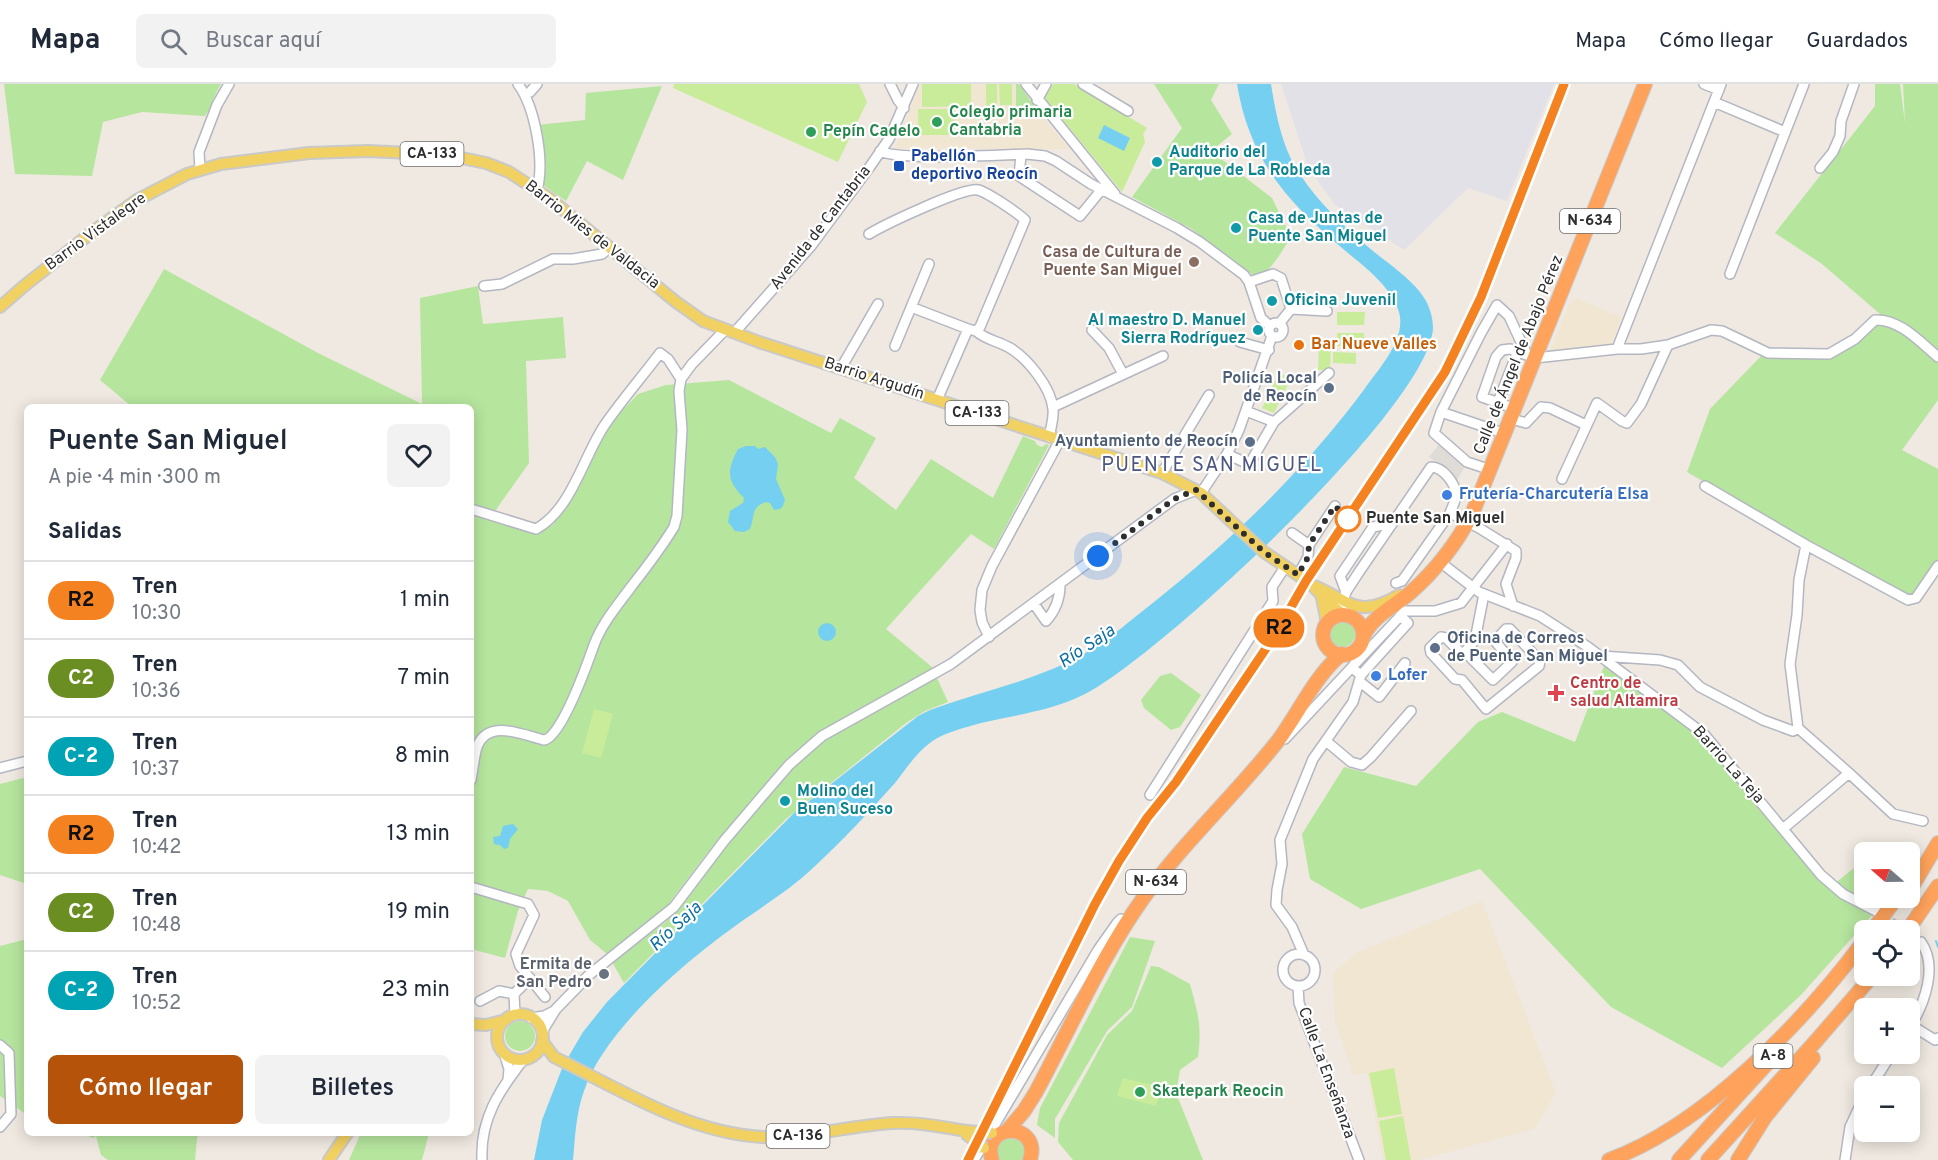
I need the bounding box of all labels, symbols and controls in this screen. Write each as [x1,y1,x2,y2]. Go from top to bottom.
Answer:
search box [136,14,556,68]
text: Mapa [30,23,100,59]
icon: search [157,25,190,58]
text: Buscar aquí [205,28,321,55]
text: Mapa [1575,28,1626,55]
text: Cómo llegar [1659,28,1773,55]
text: Guardados [1806,28,1908,55]
place label: Colegio primaria Cantabria [949,103,1072,141]
marker: Colegio primaria Cantabria [930,115,944,129]
place label: Pepín Cadelo [823,122,920,142]
marker: Pepín Cadelo [804,125,818,139]
road number: CA-133 [400,142,464,166]
place label: Auditorio del Parque de La Robleda [1169,143,1331,181]
place label: Pabellón deportivo Reocín [911,147,1038,185]
marker: Auditorio del Parque de La Robleda [1150,155,1164,169]
marker: Pabellón deportivo Reocín [892,159,906,173]
street label: Avenida de Cantabria [766,162,876,294]
street label: Barrio Mies de Valdacia [521,176,663,294]
street label: Barrio Vistalegre [41,189,151,275]
place label: Casa de Juntas de Puente San Miguel [1248,209,1387,247]
road number: N-634 [1560,209,1620,233]
marker: Casa de Juntas de Puente San Miguel [1229,221,1243,235]
place label: Casa de Cultura de Puente San Miguel [1042,243,1182,281]
street label: Calle de Ángel de Abajo Pérez [1468,252,1568,458]
marker: Casa de Cultura de Puente San Miguel [1187,255,1201,269]
place label: Oficina Juvenil [1284,291,1396,311]
marker: Oficina Juvenil [1265,294,1279,308]
place label: Al maestro D. Manuel Sierra Rodríguez [1088,311,1246,349]
marker: Al maestro D. Manuel Sierra Rodríguez [1251,323,1265,337]
place label: Bar Nueve Valles [1311,335,1437,355]
marker: Bar Nueve Valles [1292,338,1306,352]
street label: Barrio Argudín [821,353,927,405]
place label: Policía Local de Reocín [1222,369,1317,407]
marker: Policía Local de Reocín [1322,381,1336,395]
road number: CA-133 [946,401,1008,425]
text: Puente San Miguel [48,424,288,460]
button: heart [387,424,450,487]
place label: Ayuntamiento de Reocín [1055,432,1238,452]
marker: Ayuntamiento de Reocín [1243,435,1257,449]
district label: PUENTE SAN MIGUEL [1101,453,1323,479]
text: A pie · 4 min · 300 m [48,465,221,491]
place label: Frutería-Charcutería Elsa [1459,485,1649,505]
marker: Frutería-Charcutería Elsa [1440,488,1454,502]
marker: Puente San Miguel [1335,506,1361,532]
place label: Puente San Miguel [1366,509,1505,529]
text: Salidas [48,519,122,546]
your location [1083,541,1113,571]
text: Tren [132,574,178,601]
text: R2 [67,587,95,614]
text: 1 min [400,587,450,614]
text: 10:30 [132,601,181,627]
line badge: R2 [1252,608,1306,648]
text: R2 [1265,615,1293,642]
water label: Río Saja [1054,619,1120,674]
place label: Oficina de Correos de Puente San Miguel [1447,629,1608,667]
marker: Oficina de Correos de Puente San Miguel [1428,641,1442,655]
text: Tren [132,652,178,679]
text: C2 [68,665,94,692]
text: 7 min [398,665,450,692]
place label: Lofer [1388,666,1427,686]
marker: Lofer [1369,669,1383,683]
place label: Centro de salud Altamira [1570,674,1678,712]
text: 10:36 [132,679,181,705]
marker: Centro de salud Altamira [1547,684,1565,702]
street label: Barrio La Teja [1688,722,1768,808]
text: Tren [132,730,178,757]
text: C-2 [64,743,98,770]
text: 8 min [395,743,450,770]
text: 10:37 [132,757,179,783]
place label: Molino del Buen Suceso [797,782,893,820]
marker: Molino del Buen Suceso [778,794,792,808]
text: Tren [132,808,178,835]
text: R2 [67,821,95,848]
text: 13 min [387,821,450,848]
text: 10:42 [132,835,181,861]
north arrow [1854,842,1920,908]
map controls [1854,842,1920,1142]
road number: N-634 [1126,870,1186,894]
text: Tren [132,886,178,913]
water label: Río Saja [645,896,708,957]
text: C2 [68,899,94,926]
text: 19 min [387,899,450,926]
text: 10:48 [132,913,181,939]
button: locate [1854,920,1920,986]
place label: Ermita de San Pedro [516,955,592,993]
text: Tren [132,964,178,991]
marker: Ermita de San Pedro [597,967,611,981]
text: C-2 [64,977,98,1004]
text: 23 min [382,977,450,1004]
text: 10:52 [132,991,181,1017]
button: + [1854,998,1920,1064]
street label: Calle La Enseñanza [1293,1005,1359,1141]
road number: A-8 [1754,1044,1792,1068]
button: Cómo llegar [48,1055,243,1124]
button: Billetes [255,1055,450,1124]
button: − [1854,1076,1920,1142]
place label: Skatepark Reocin [1152,1082,1284,1102]
marker: Skatepark Reocin [1133,1085,1147,1099]
road number: CA-136 [766,1124,830,1148]

